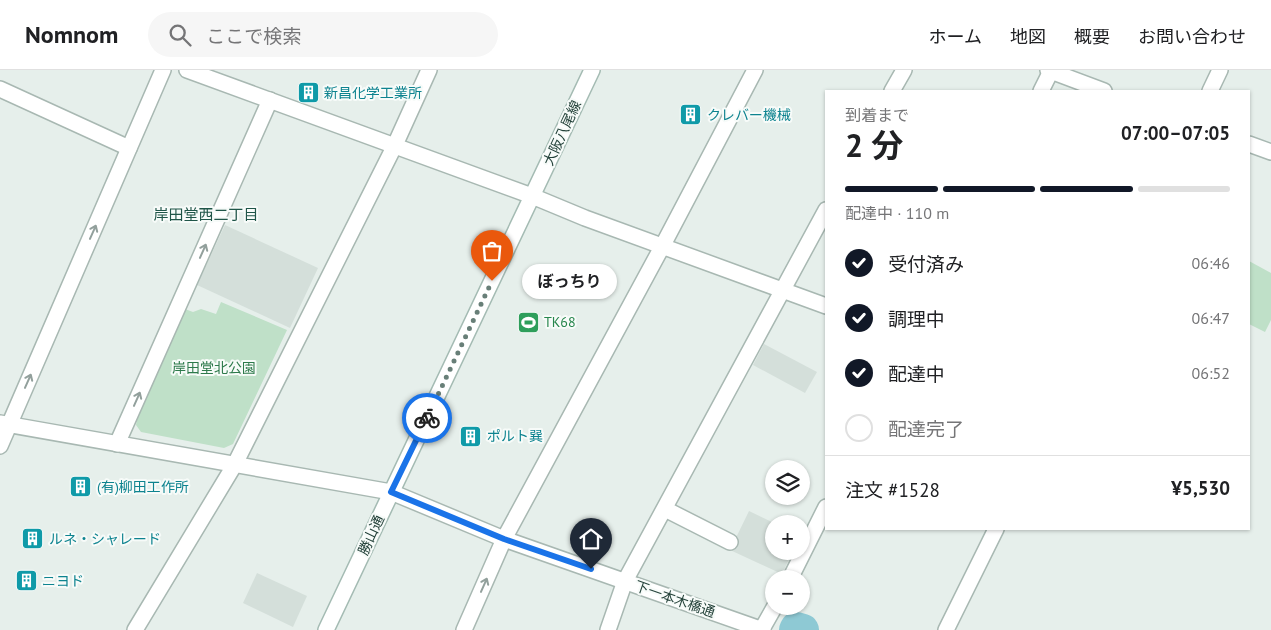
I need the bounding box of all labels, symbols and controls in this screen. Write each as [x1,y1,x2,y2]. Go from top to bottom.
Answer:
search box [148,12,498,57]
text: Nomnom [25,19,118,50]
icon: search [166,21,194,49]
text: ここで検索 [206,24,301,48]
text: ホーム [929,25,982,48]
text: 地図 [1010,25,1046,48]
text: 概要 [1074,25,1110,48]
text: お問い合わせ [1138,25,1246,48]
building icon: 新昌化学工業所 [296,81,320,105]
place label: 新昌化学工業所 [324,84,422,102]
street label: 大阪八尾線 [539,97,585,169]
building icon: クレバー機械 [679,103,703,127]
text: 到着まで [845,105,909,125]
place label: クレバー機械 [707,106,791,124]
text: 07:00–07:05 [1121,121,1230,145]
text: 2 分 [845,124,903,166]
text: 配達中 · 110 m [845,203,949,223]
district label: 岸田堂西二丁目 [153,205,259,224]
one-way arrow [88,225,98,240]
pin [471,230,513,281]
icon: bag [478,237,506,265]
one-way arrow [199,244,209,259]
icon: check [845,249,873,277]
text: 受付済み [888,252,964,276]
text: 06:46 [1192,253,1230,273]
callout: ぼっちり [522,264,617,298]
text: ぼっちり [537,271,602,291]
icon: check [845,304,873,332]
text: 調理中 [888,307,945,331]
text: 06:47 [1192,308,1230,328]
sports icon: TK68 [516,310,540,334]
place label: TK68 [544,313,576,331]
park label: 岸田堂北公園 [172,359,256,377]
icon: check [845,359,873,387]
text: 配達中 [888,362,945,386]
text: 06:52 [1192,363,1230,383]
one-way arrow [25,373,34,388]
one-way arrow [133,392,143,407]
courier [402,393,452,443]
icon: bike [413,404,441,432]
text: 配達完了 [888,417,964,441]
building icon: ポルト巽 [459,424,483,448]
place label: ポルト巽 [487,427,543,445]
map controls [765,460,810,615]
button: layers [765,460,810,505]
building icon: (有)柳田工作所 [69,475,93,499]
text: ¥5,530 [1171,476,1230,500]
place label: (有)柳田工作所 [97,478,189,496]
text: 注文 #1528 [845,478,940,502]
street label: 勝山通 [354,512,388,558]
button: + [765,515,810,560]
pin [570,518,612,569]
icon: home [577,525,605,553]
building icon: ルネ・シャレード [21,527,45,551]
place label: ルネ・シャレード [49,530,161,548]
building icon: ニヨド [14,569,38,593]
button: − [765,570,810,615]
place label: ニヨド [42,572,84,590]
street label: 下一本木橋通 [632,577,718,621]
one-way arrow [479,578,489,593]

